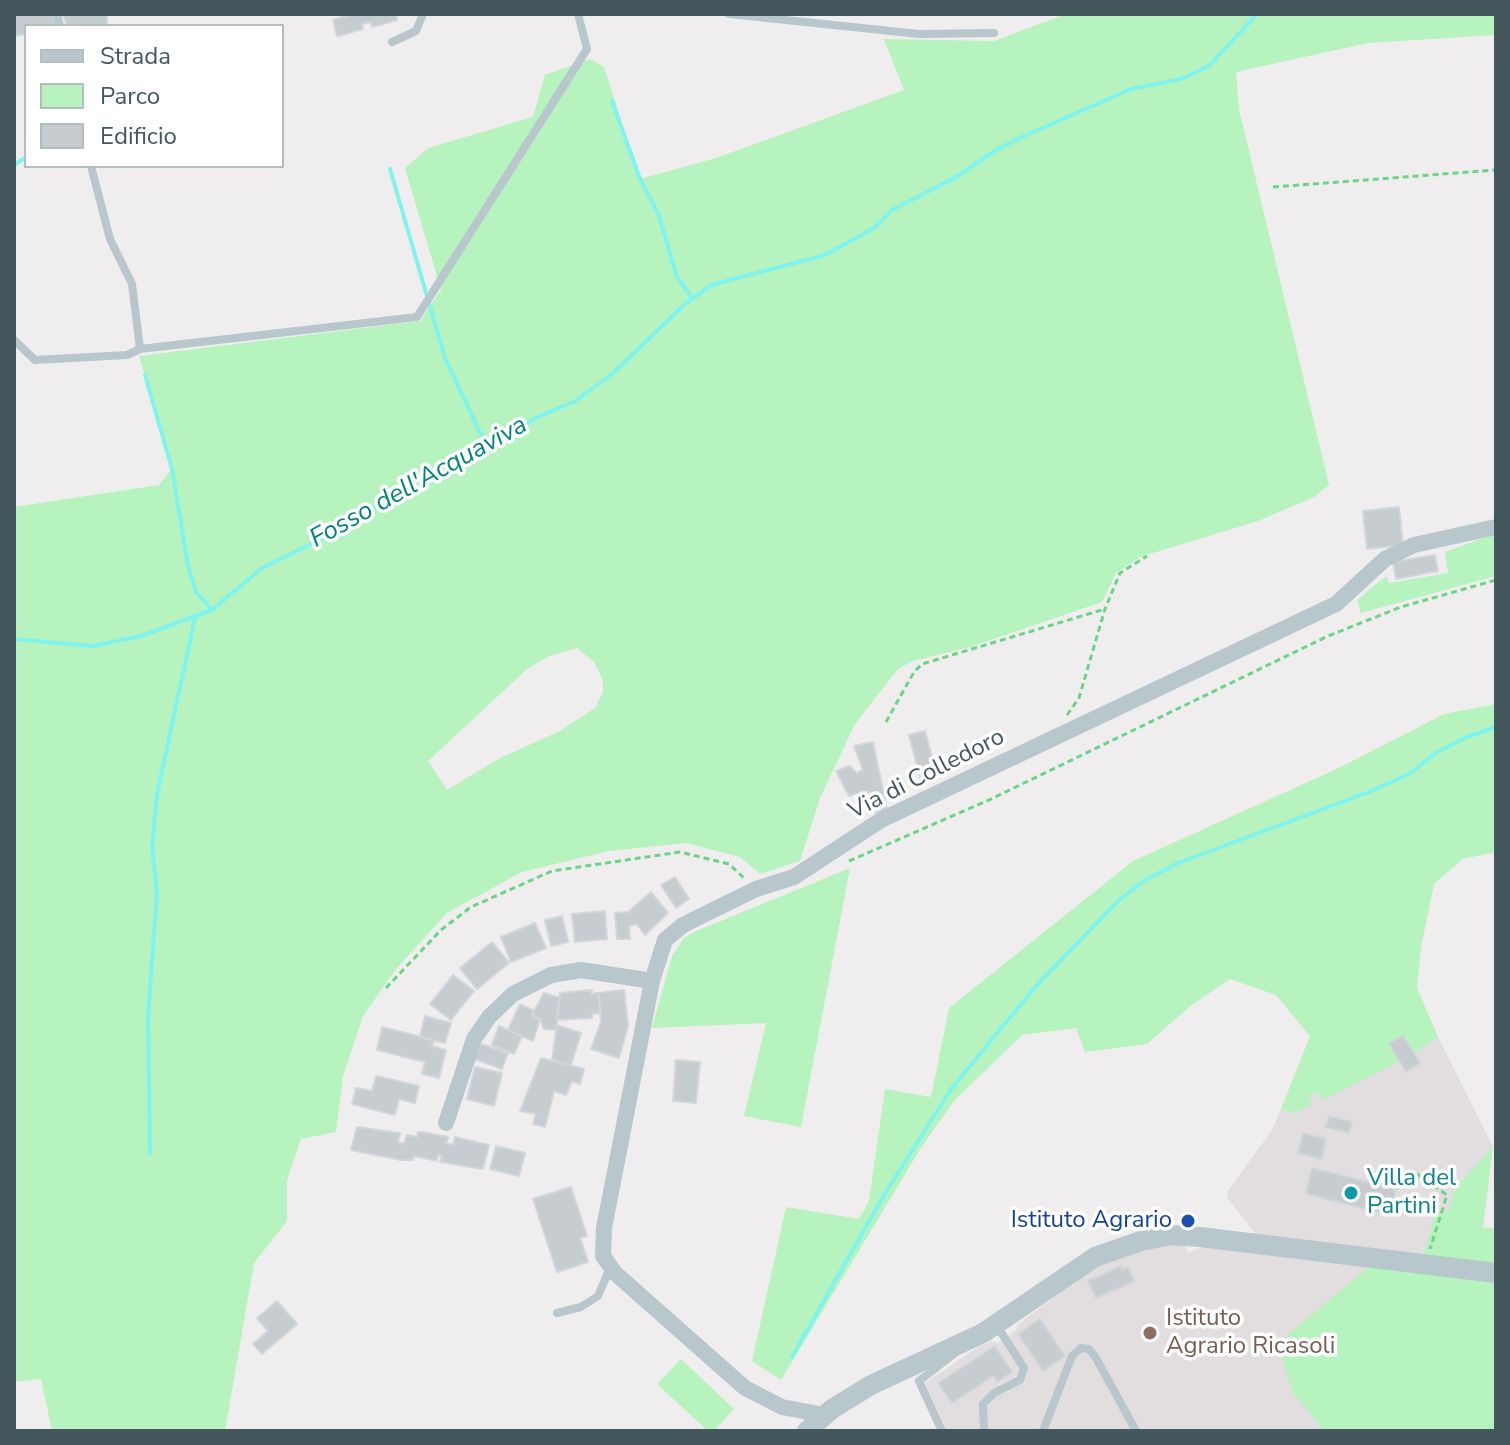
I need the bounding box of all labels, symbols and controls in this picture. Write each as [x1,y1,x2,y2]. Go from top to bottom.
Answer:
legend [24,24,284,168]
text: Strada [100,40,171,72]
text: Parco [100,80,160,112]
text: Edificio [100,120,177,152]
water label: Fosso dell'Acquaviva [305,410,533,556]
street label: Via di Colledoro [844,723,1010,827]
place label: Villa del Partini [1367,1165,1456,1221]
marker: Villa del Partini [1342,1184,1360,1202]
place label: Istituto Agrario [1011,1207,1172,1235]
marker: Istituto Agrario [1179,1212,1197,1230]
place label: Istituto Agrario Ricasoli [1166,1305,1335,1361]
marker: Istituto Agrario Ricasoli [1141,1324,1159,1342]

